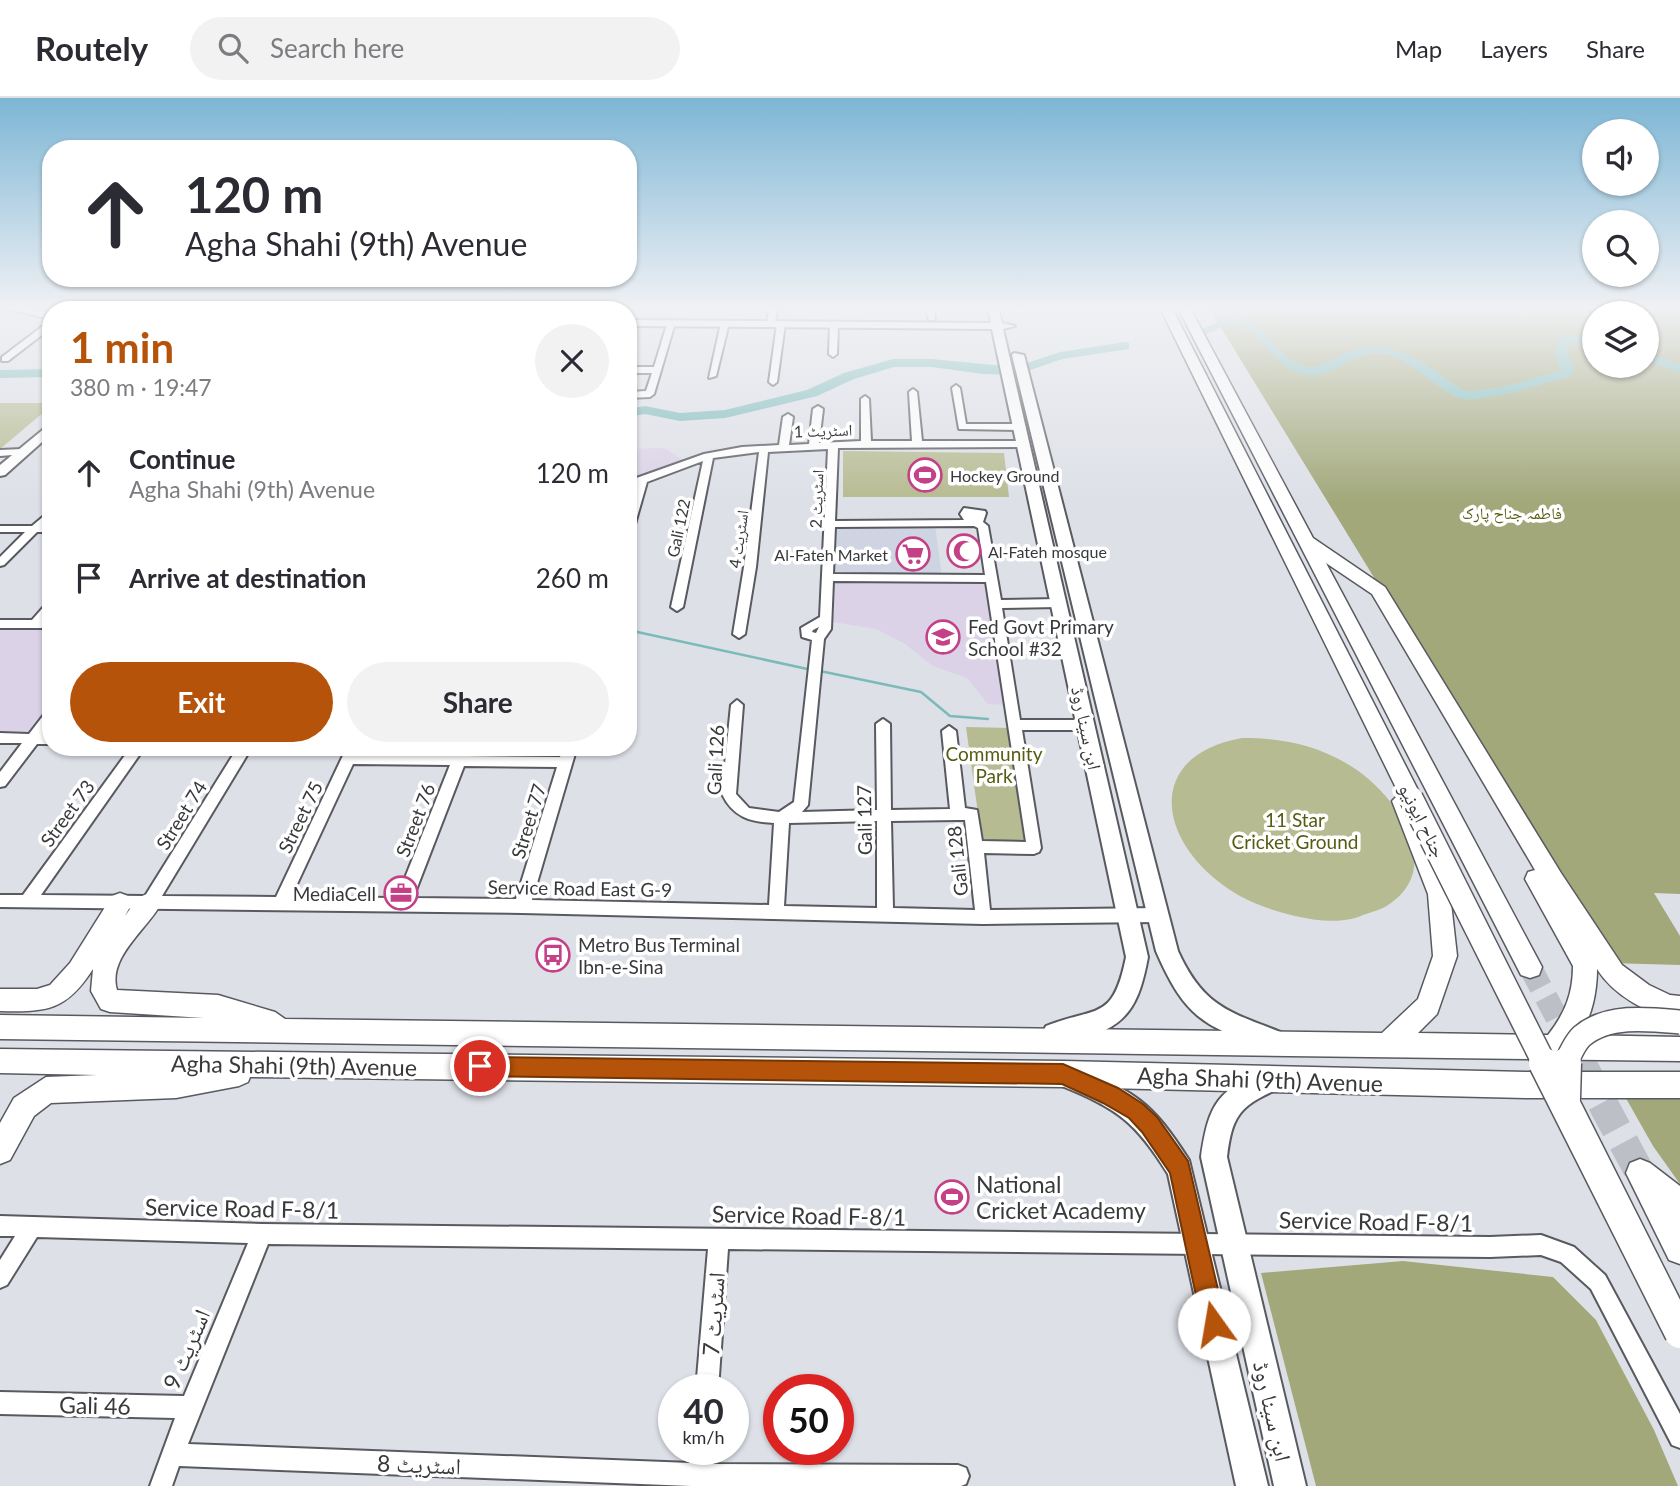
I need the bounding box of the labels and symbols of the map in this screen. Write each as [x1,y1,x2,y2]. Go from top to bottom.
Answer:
street label: اسٹریٹ 1 [793,419,853,442]
sports icon: Hockey Ground [906,456,944,494]
place label: Hockey Ground [950,466,1059,485]
street label: اسٹریٹ 2 [805,469,828,529]
street label: Gali 122 [663,497,693,559]
park label: فاطمہ جناح پارک [1462,503,1562,524]
street label: اسٹریٹ 4 [725,509,752,569]
mosque icon: Al-Fateh mosque [945,532,983,570]
supermarket icon: Al-Fateh Market [894,535,932,573]
place label: Al-Fateh mosque [988,542,1107,561]
place label: Al-Fateh Market [774,545,888,564]
place label: Fed Govt Primary School #32 [968,615,1114,660]
school or university icon: Fed Govt Primary School #32 [924,618,962,656]
street label: ابن سینا روڈ [1066,684,1107,772]
street label: Gali 126 [702,724,728,796]
park label: Community Park [946,742,1043,787]
street label: Street 73 [35,775,99,851]
street label: Street 74 [151,776,211,854]
street label: Street 75 [273,777,327,857]
street label: جناح ایونیو [1394,779,1451,861]
street label: Street 76 [390,780,440,860]
street label: Street 77 [506,781,550,861]
street label: Gali 127 [852,785,876,855]
park label: 11 Star Cricket Ground [1232,808,1358,853]
street label: Gali 128 [942,825,972,897]
office icon: MediaCell [382,874,420,912]
street label: Service Road East G-9 [488,875,672,901]
place label: MediaCell [293,882,376,905]
place label: Metro Bus Terminal Ibn-e-Sina [578,933,740,978]
bus stop icon: Metro Bus Terminal Ibn-e-Sina [534,936,572,974]
pin [450,1036,510,1096]
street label: Agha Shahi (9th) Avenue [171,1049,417,1081]
street label: Agha Shahi (9th) Avenue [1137,1061,1383,1097]
place label: National Cricket Academy [976,1170,1146,1224]
sports icon: National Cricket Academy [933,1178,971,1216]
street label: Service Road F-8/1 [145,1192,339,1224]
street label: Service Road F-8/1 [712,1199,906,1231]
street label: Service Road F-8/1 [1279,1205,1473,1237]
street label: اسٹریٹ 7 [696,1271,730,1357]
position arrow [1177,1287,1251,1361]
street label: اسٹریٹ 9 [157,1305,216,1393]
street label: ابن سینا روڈ [1247,1358,1298,1464]
speed limit sign: 50 [763,1374,854,1465]
street label: Gali 46 [59,1390,131,1420]
street label: اسٹریٹ 8 [376,1449,462,1480]

